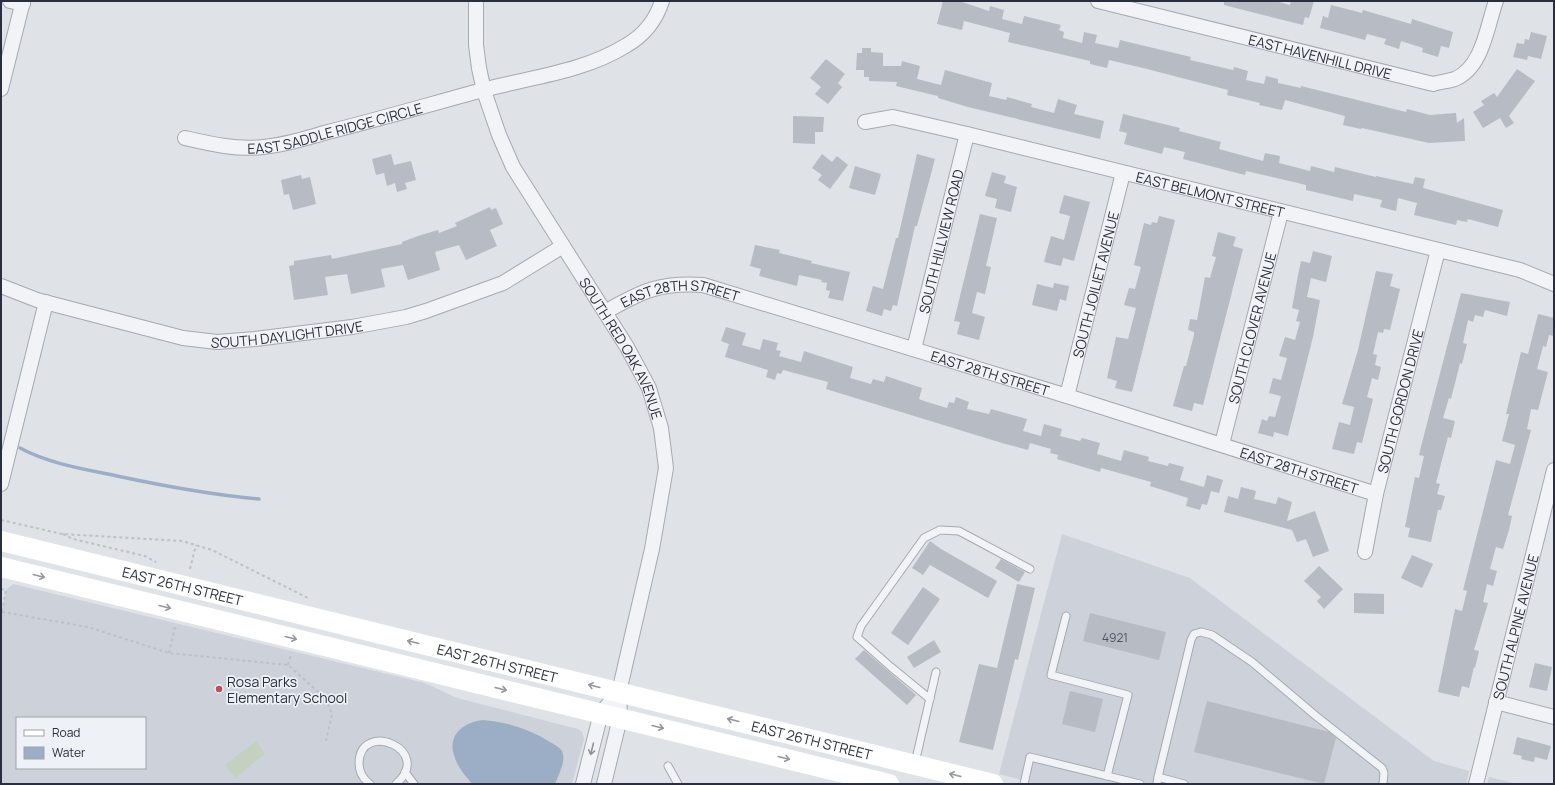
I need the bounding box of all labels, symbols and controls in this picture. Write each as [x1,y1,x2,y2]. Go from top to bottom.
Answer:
street label: EAST HAVENHILL DRIVE [1247,29,1394,83]
street label: EAST SADDLE RIDGE CIRCLE [247,98,424,157]
street label: EAST BELMONT STREET [1134,166,1287,221]
street label: SOUTH HILLVIEW ROAD [914,167,968,315]
street label: SOUTH JOILIET AVENUE [1068,209,1123,360]
street label: SOUTH CLOVER AVENUE [1223,250,1280,406]
street label: SOUTH RED OAK AVENUE [576,273,667,422]
street label: EAST 28TH STREET [617,275,743,311]
street label: SOUTH DAYLIGHT DRIVE [210,316,364,352]
street label: SOUTH GORDON DRIVE [1372,327,1427,475]
street label: EAST 28TH STREET [929,346,1052,400]
street label: EAST 28TH STREET [1238,442,1361,498]
street label: SOUTH ALPINE AVENUE [1488,552,1542,702]
street label: EAST 26TH STREET [120,562,246,610]
one-way arrow [32,573,45,580]
one-way arrow [158,604,171,611]
house number: 4921 [1102,629,1128,646]
one-way arrow [285,634,298,642]
one-way arrow [407,638,420,645]
street label: EAST 26TH STREET [435,639,560,687]
place label: Rosa Parks Elementary School [227,672,347,707]
one-way arrow [587,682,600,690]
marker: Rosa Parks Elementary School [214,684,224,694]
one-way arrow [494,686,507,693]
one-way arrow [727,716,740,724]
street label: EAST 26TH STREET [750,716,875,764]
legend [16,717,146,769]
text: Road [52,724,80,741]
one-way arrow [651,724,664,732]
one-way arrow [588,742,595,755]
text: Water [52,744,86,761]
one-way arrow [777,755,790,763]
one-way arrow [949,770,962,778]

